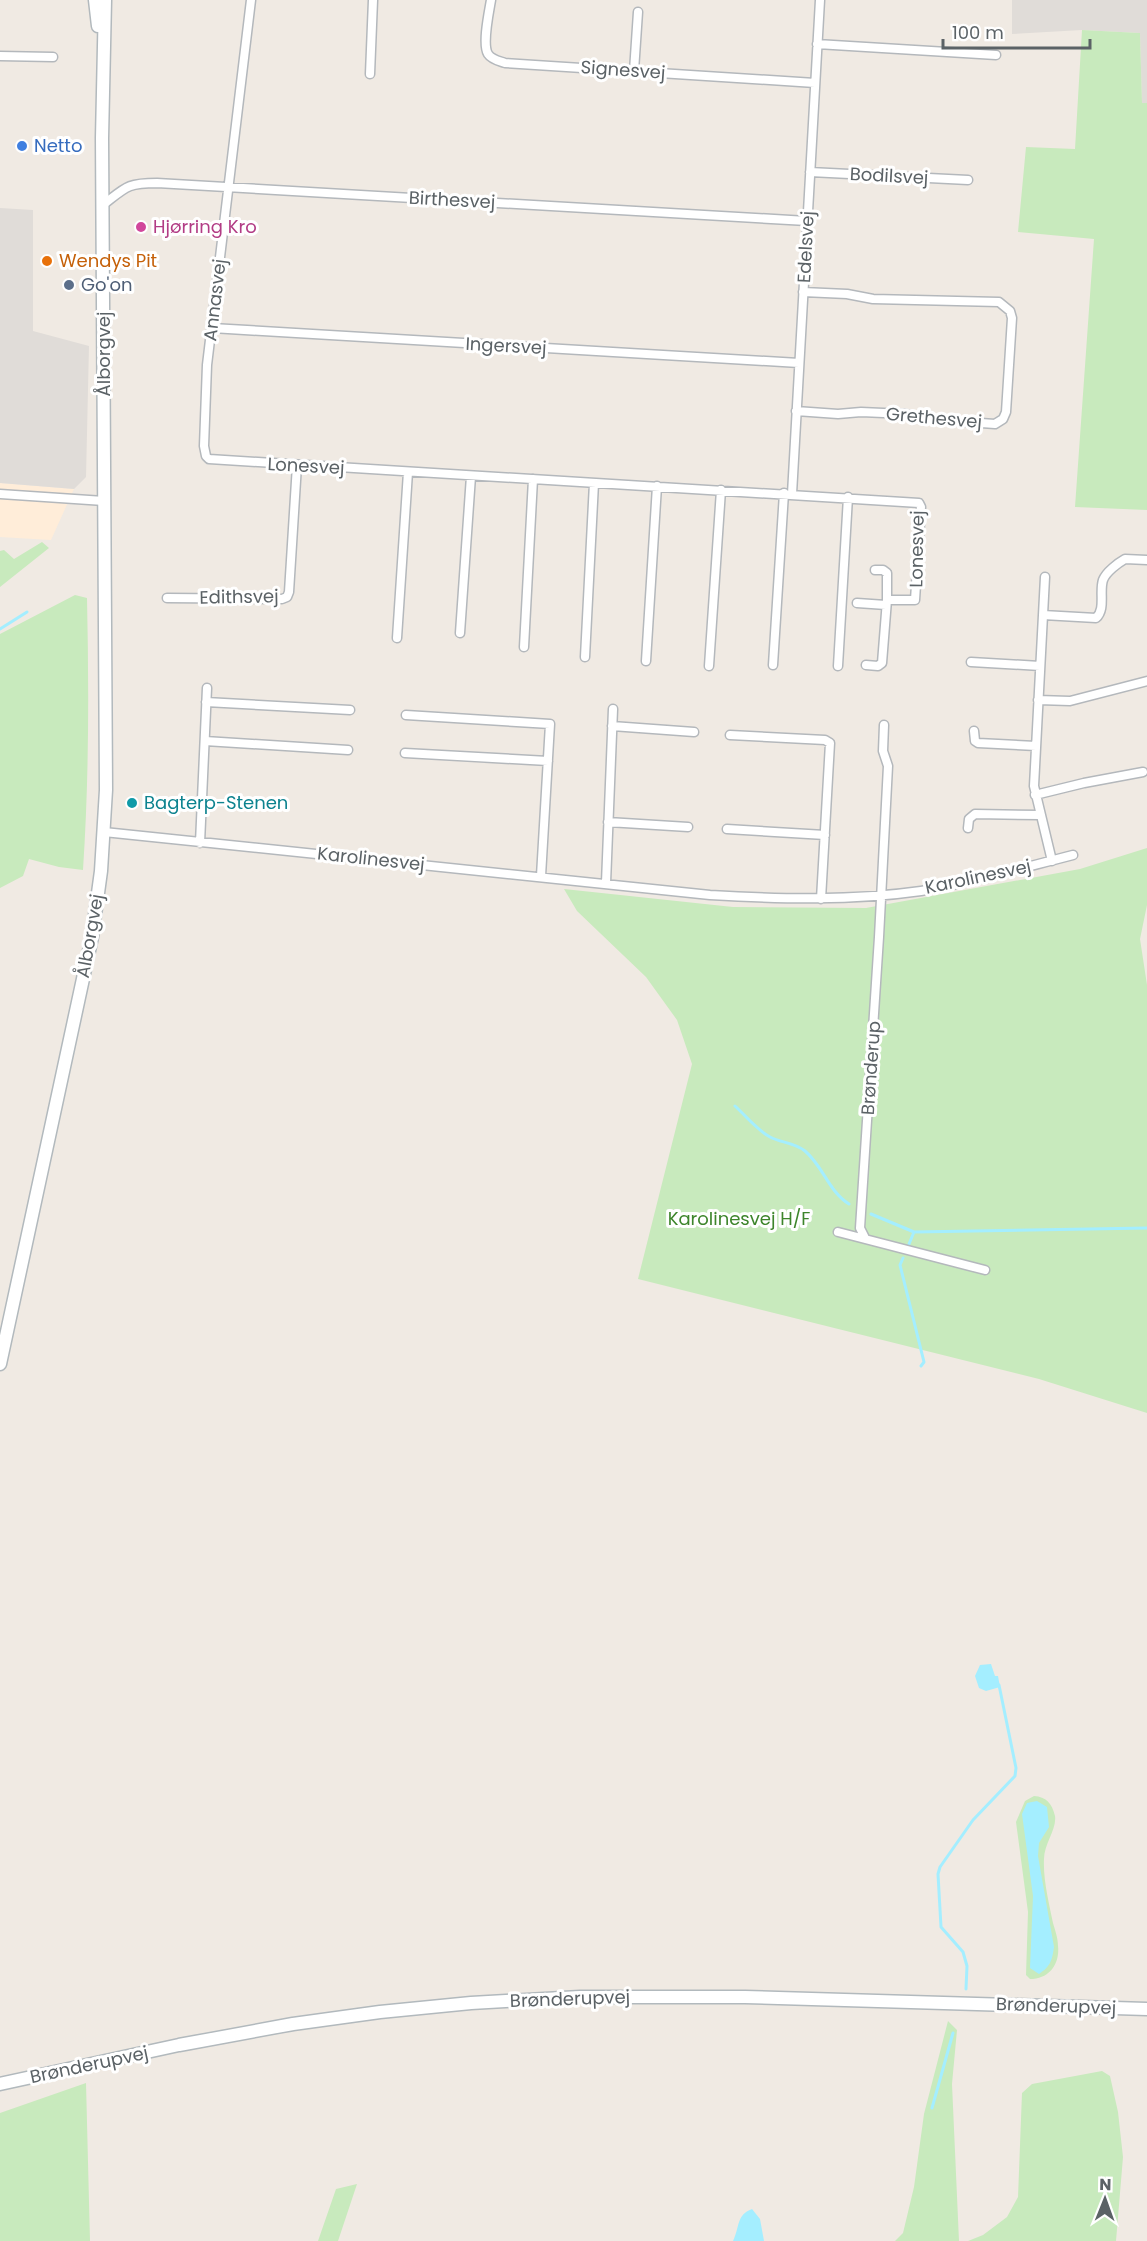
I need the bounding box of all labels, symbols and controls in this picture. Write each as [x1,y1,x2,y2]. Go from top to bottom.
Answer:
scale bar [943,12,1090,50]
text: 100 m [952,20,1004,45]
street label: Signesvej [580,54,666,85]
place label: Netto [34,133,82,158]
marker: Netto [15,139,29,153]
street label: Bodilsvej [849,161,929,190]
street label: Birthesvej [408,185,496,214]
street label: Edelsvej [791,210,820,284]
place label: Hjørring Kro [153,214,257,239]
marker: Hjørring Kro [134,220,148,234]
place label: Wendys Pit [59,248,157,273]
marker: Wendys Pit [40,254,54,268]
street label: Annasvej [197,257,232,342]
place label: Go'on [81,272,132,297]
marker: Go'on [62,278,76,292]
street label: Ålborgvej [91,312,116,396]
street label: Ingersvej [465,331,547,360]
street label: Grethesvej [885,401,983,434]
street label: Lonesvej [267,451,345,480]
street label: Lonesvej [903,510,930,588]
street label: Edithsvej [199,583,279,610]
place label: Bagterp-Stenen [144,790,288,815]
marker: Bagterp-Stenen [125,796,139,810]
street label: Karolinesvej [316,840,426,877]
street label: Karolinesvej [923,853,1033,900]
street label: Ålborgvej [70,892,109,980]
street label: Brønderup [855,1020,886,1116]
park label: Karolinesvej H/F [668,1206,810,1231]
street label: Brønderupvej [509,1984,631,2013]
street label: Brønderupvej [995,1991,1117,2020]
street label: Brønderupvej [27,2040,150,2089]
north arrow [1075,2169,1135,2229]
text: N [1099,2173,1111,2196]

